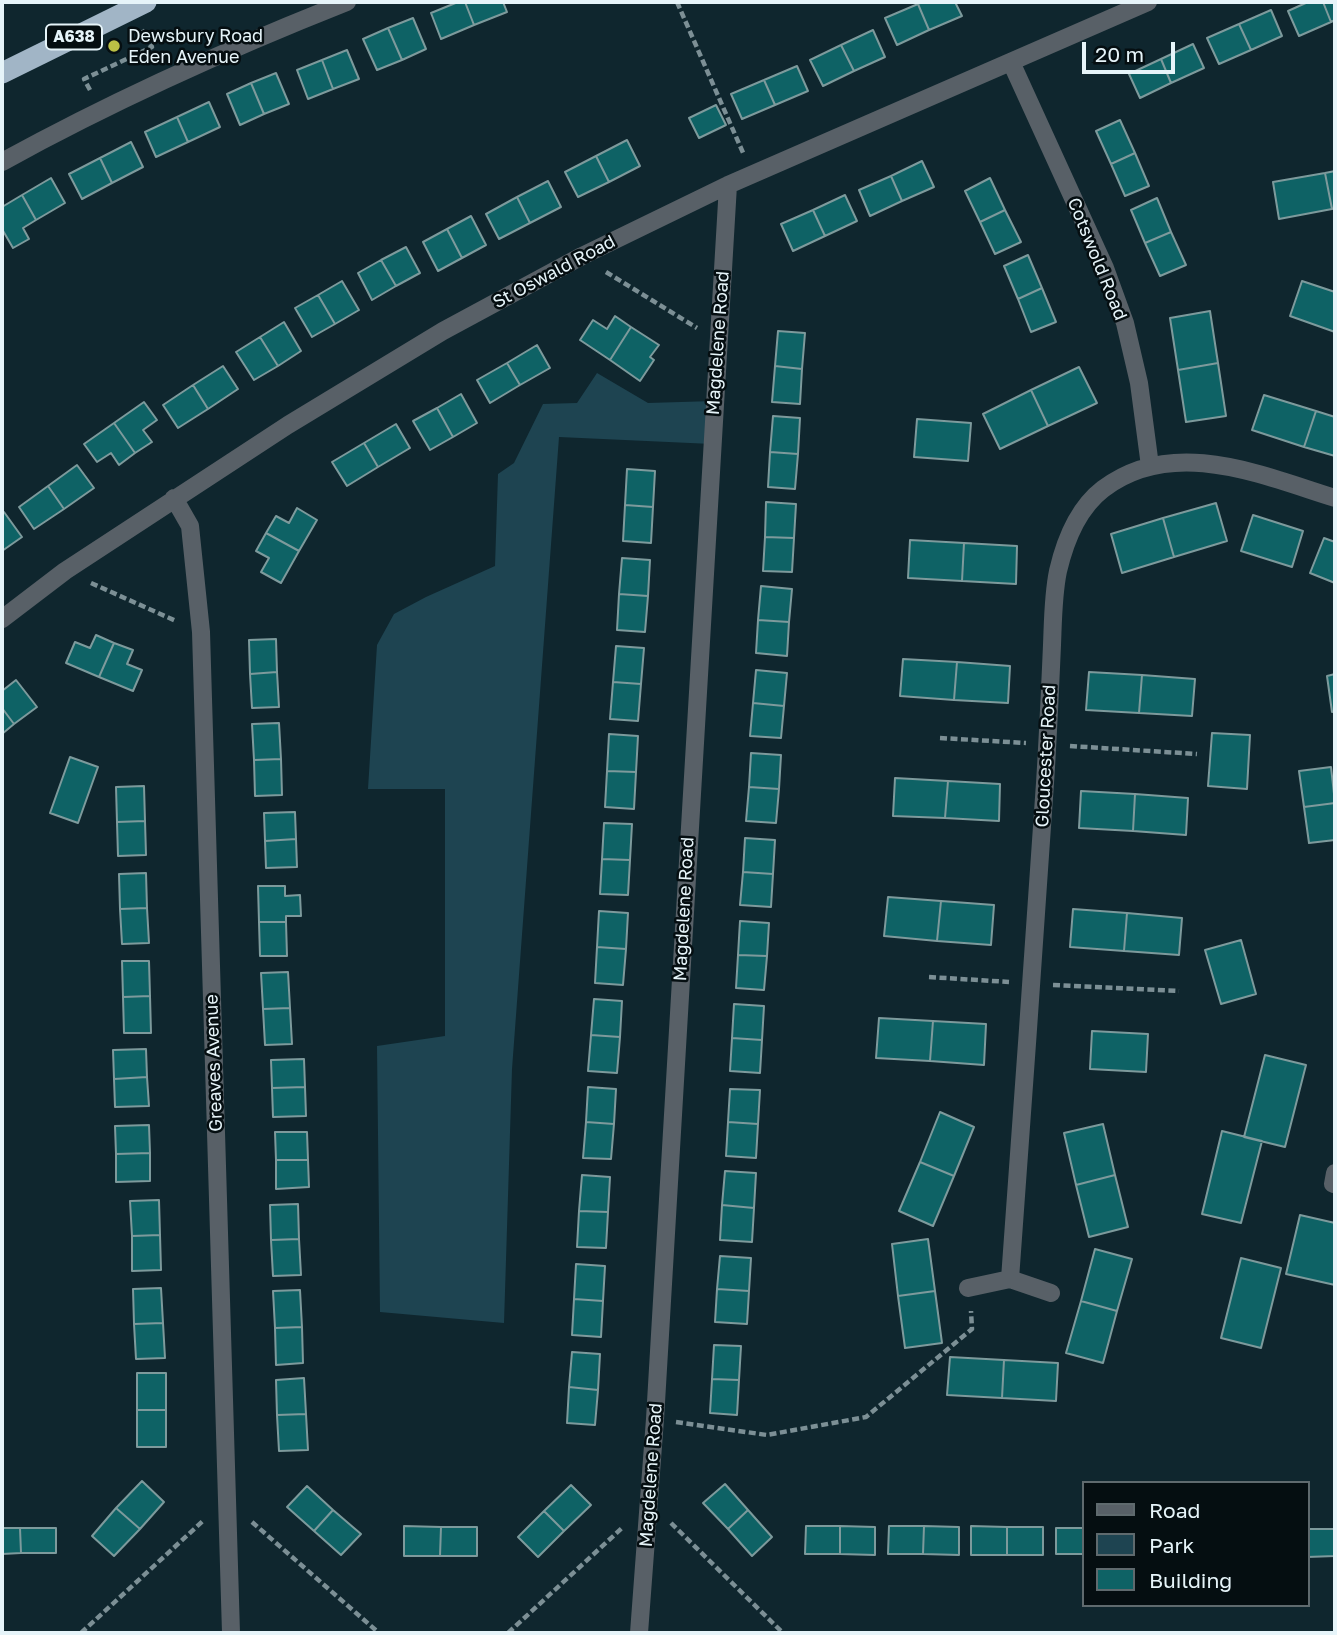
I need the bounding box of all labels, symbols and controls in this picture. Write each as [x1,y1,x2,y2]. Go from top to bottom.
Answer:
road number: A638 [46,24,102,50]
place label: Dewsbury Road Eden Avenue [128,25,263,68]
scale bar [1085,28,1178,72]
marker: Dewsbury Road Eden Avenue [106,38,122,54]
text: 20 m [1095,41,1144,67]
street label: Cotswold Road [1063,195,1131,323]
street label: St Oswald Road [489,231,619,313]
street label: Magdelene Road [702,270,734,416]
street label: Gloucester Road [1031,684,1061,828]
street label: Magdelene Road [669,836,699,982]
street label: Greaves Avenue [201,994,227,1132]
street label: Magdelene Road [635,1402,667,1548]
legend [1082,1481,1309,1607]
text: Road [1149,1497,1200,1523]
text: Park [1149,1532,1194,1558]
text: Building [1149,1567,1232,1593]

